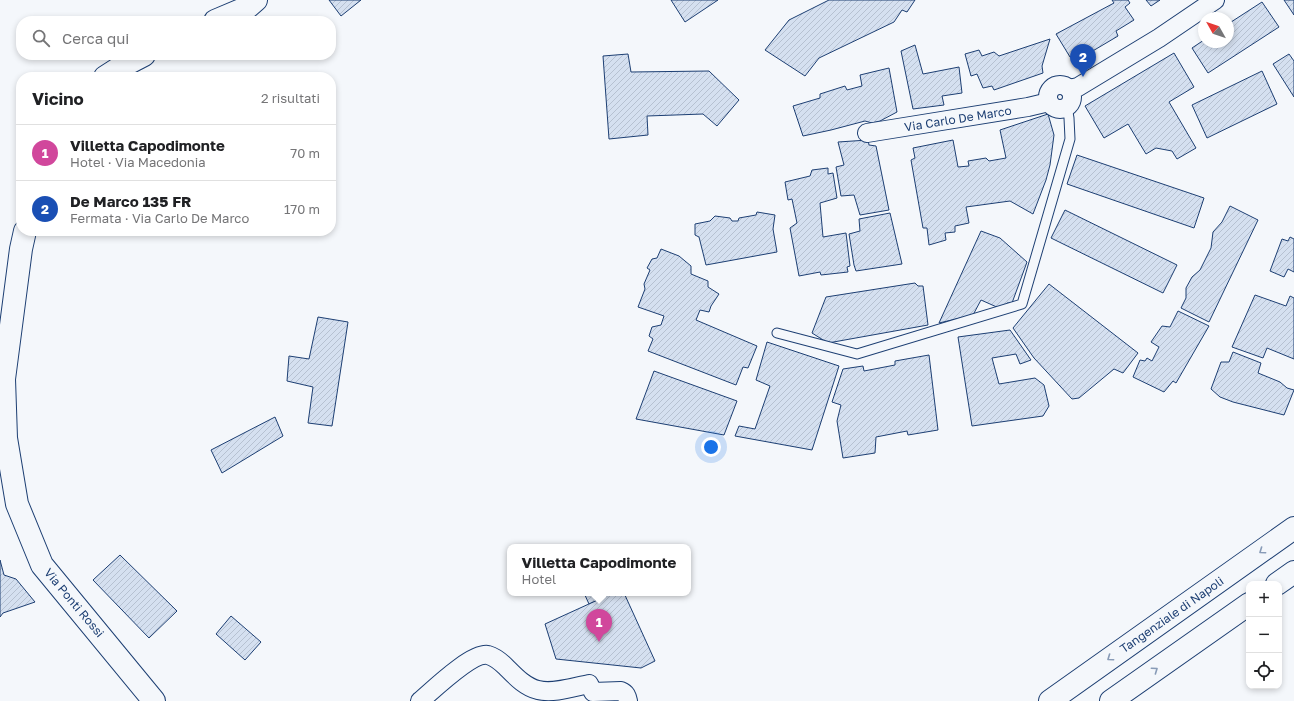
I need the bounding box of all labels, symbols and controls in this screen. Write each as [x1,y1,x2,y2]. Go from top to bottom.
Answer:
north arrow [1198,12,1234,48]
search box [16,16,336,60]
icon: search [30,27,52,49]
text: Cerca qui [62,29,129,47]
pin: 2 [1070,44,1096,77]
text: Vicino [32,88,84,109]
text: 2 risultati [261,90,320,106]
street label: Via Carlo De Marco [903,103,1013,134]
text: Villetta Capodimonte [70,136,225,154]
text: 1 [42,145,48,161]
text: 70 m [290,145,320,161]
text: Hotel · Via Macedonia [70,154,206,170]
text: De Marco 135 FR [70,192,192,210]
text: 2 [41,201,49,217]
text: 170 m [284,201,320,217]
text: Fermata · Via Carlo De Marco [70,210,249,226]
your location [701,437,721,457]
popup [507,544,691,596]
one-way arrow [1259,546,1266,554]
text: Villetta Capodimonte [522,553,676,571]
street label: Via Ponti Rossi [41,565,108,640]
text: Hotel [522,571,556,587]
street label: Tangenziale di Napoli [1117,573,1226,656]
map controls [1246,581,1282,689]
button: + [1246,581,1282,617]
pin: 1 [586,609,612,642]
button: − [1246,617,1282,653]
one-way arrow [1107,653,1114,661]
button: locate [1246,653,1282,689]
one-way arrow [1150,668,1157,675]

